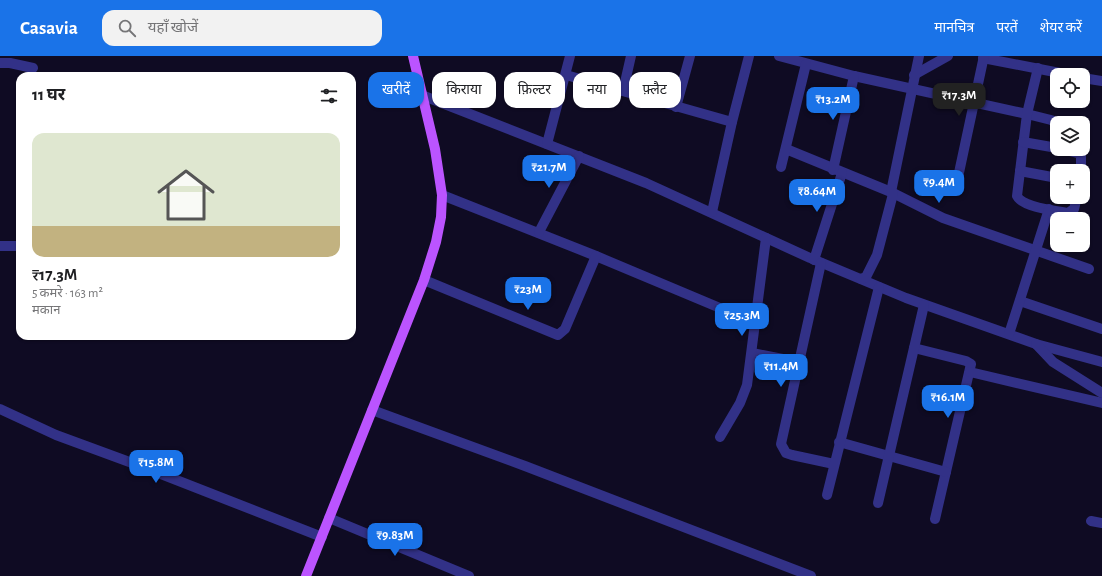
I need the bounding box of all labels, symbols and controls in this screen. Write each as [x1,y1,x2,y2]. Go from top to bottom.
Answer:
search box [102,10,382,46]
icon: search [116,17,138,39]
text: Casavia [20,19,78,38]
text: यहाँ खोजें [148,20,198,35]
text: मानचित्र [934,21,974,35]
text: परतें [996,21,1018,35]
text: शेयर करें [1040,21,1082,35]
map controls [1050,68,1090,252]
button: locate [1050,68,1090,108]
chip: खरीदें [368,72,424,108]
chip: किराया [432,72,496,108]
chip: फ़िल्टर [504,72,565,108]
chip: नया [573,72,621,108]
chip: फ़्लैट [629,72,681,108]
pin: ₹17.3M [926,83,992,117]
icon: filters [318,85,340,107]
text: 11 घर [32,86,65,103]
pin: ₹13.2M [800,87,866,121]
text: ₹17.3M [942,89,976,102]
text: ₹13.2M [815,93,851,106]
button: layers [1050,116,1090,156]
pin: ₹21.7M [516,155,582,189]
icon: home [150,159,222,231]
text: ₹21.7M [531,161,567,174]
button: + [1050,164,1090,204]
pin: ₹9.4M [911,170,967,204]
text: ₹9.4M [923,176,955,189]
pin: ₹8.64M [784,179,850,213]
text: ₹8.64M [798,185,836,198]
button: − [1050,212,1090,252]
text: ₹17.3M [32,266,77,283]
pin: ₹23M [504,277,552,311]
text: ₹23M [514,283,542,296]
text: 5 कमरे · 163 m² [32,287,103,300]
pin: ₹25.3M [709,303,775,337]
text: मकान [32,304,60,317]
text: ₹25.3M [724,309,760,322]
pin: ₹11.4M [748,354,814,388]
text: ₹11.4M [764,360,798,373]
pin: ₹16.1M [915,385,981,419]
text: ₹16.1M [931,391,965,404]
pin: ₹15.8M [123,450,189,484]
text: ₹15.8M [138,456,174,469]
pin: ₹9.83M [362,523,428,557]
text: ₹9.83M [376,529,414,542]

